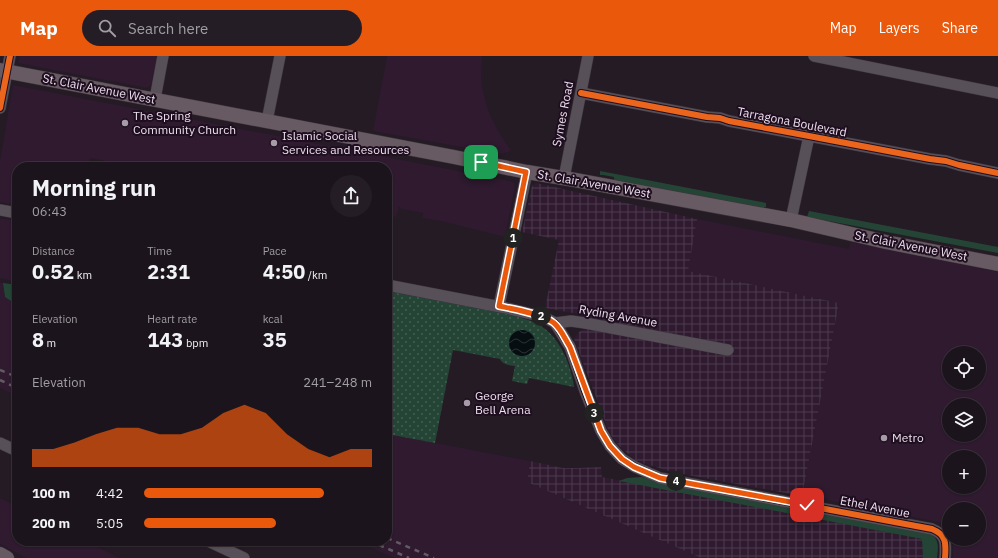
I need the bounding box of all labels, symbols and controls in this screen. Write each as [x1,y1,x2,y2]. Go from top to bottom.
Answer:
search box [82,10,362,46]
text: Map [20,16,58,40]
icon: search [96,17,118,39]
text: Search here [128,19,208,38]
text: Map [830,19,857,37]
text: Layers [879,19,920,37]
text: Share [942,19,978,37]
street label: St. Clair Avenue West [41,70,157,107]
street label: Symes Road [549,80,576,148]
street label: Tarragona Boulevard [736,104,848,139]
place label: The Spring Community Church [133,108,236,137]
marker: The Spring Community Church [120,118,130,128]
place label: Islamic Social Services and Resources [282,128,410,157]
marker: Islamic Social Services and Resources [269,138,279,148]
pin [464,145,498,179]
icon: arrive [470,151,492,173]
street label: St. Clair Avenue West [536,166,652,201]
text: Morning run [32,173,156,202]
button: share [330,175,372,217]
text: 06:43 [32,203,67,220]
street label: St. Clair Avenue West [853,227,969,264]
pin: 1 [503,228,523,248]
text: 1 [510,231,516,245]
text: Distance [32,244,75,258]
text: Time [147,244,172,258]
text: Pace [263,244,287,258]
text: 0.52 [32,258,74,285]
text: 2:31 [147,258,190,285]
text: 4:50 [263,258,305,285]
text: km [74,268,92,282]
text: /km [305,268,327,282]
street label: Ryding Avenue [578,301,659,330]
pin: 2 [531,306,551,326]
text: 2 [538,309,544,323]
text: Elevation [32,312,78,326]
text: Heart rate [147,312,197,326]
text: kcal [263,312,283,326]
text: 8 [32,326,44,353]
text: 143 [147,326,183,353]
text: 35 [263,326,287,353]
text: m [44,336,56,350]
text: bpm [183,336,208,350]
map controls [942,346,986,546]
button: locate [942,346,986,390]
text: Elevation [32,374,86,391]
text: 241–248 m [303,374,372,391]
place label: George Bell Arena [475,388,531,417]
marker: George Bell Arena [462,398,472,408]
button: layers [942,398,986,442]
pin: 3 [584,403,604,423]
text: 3 [591,406,597,420]
place label: Metro [892,430,924,445]
marker: Metro [879,433,889,443]
button: + [942,450,986,494]
pin: 4 [666,471,686,491]
text: 4 [673,474,679,488]
text: 100 m [32,485,70,502]
text: 4:42 [96,485,123,502]
pin [790,488,824,522]
street label: Ethel Avenue [839,492,912,521]
icon: check [796,494,818,516]
button: − [942,502,986,546]
text: 200 m [32,515,70,532]
text: 5:05 [96,515,123,532]

